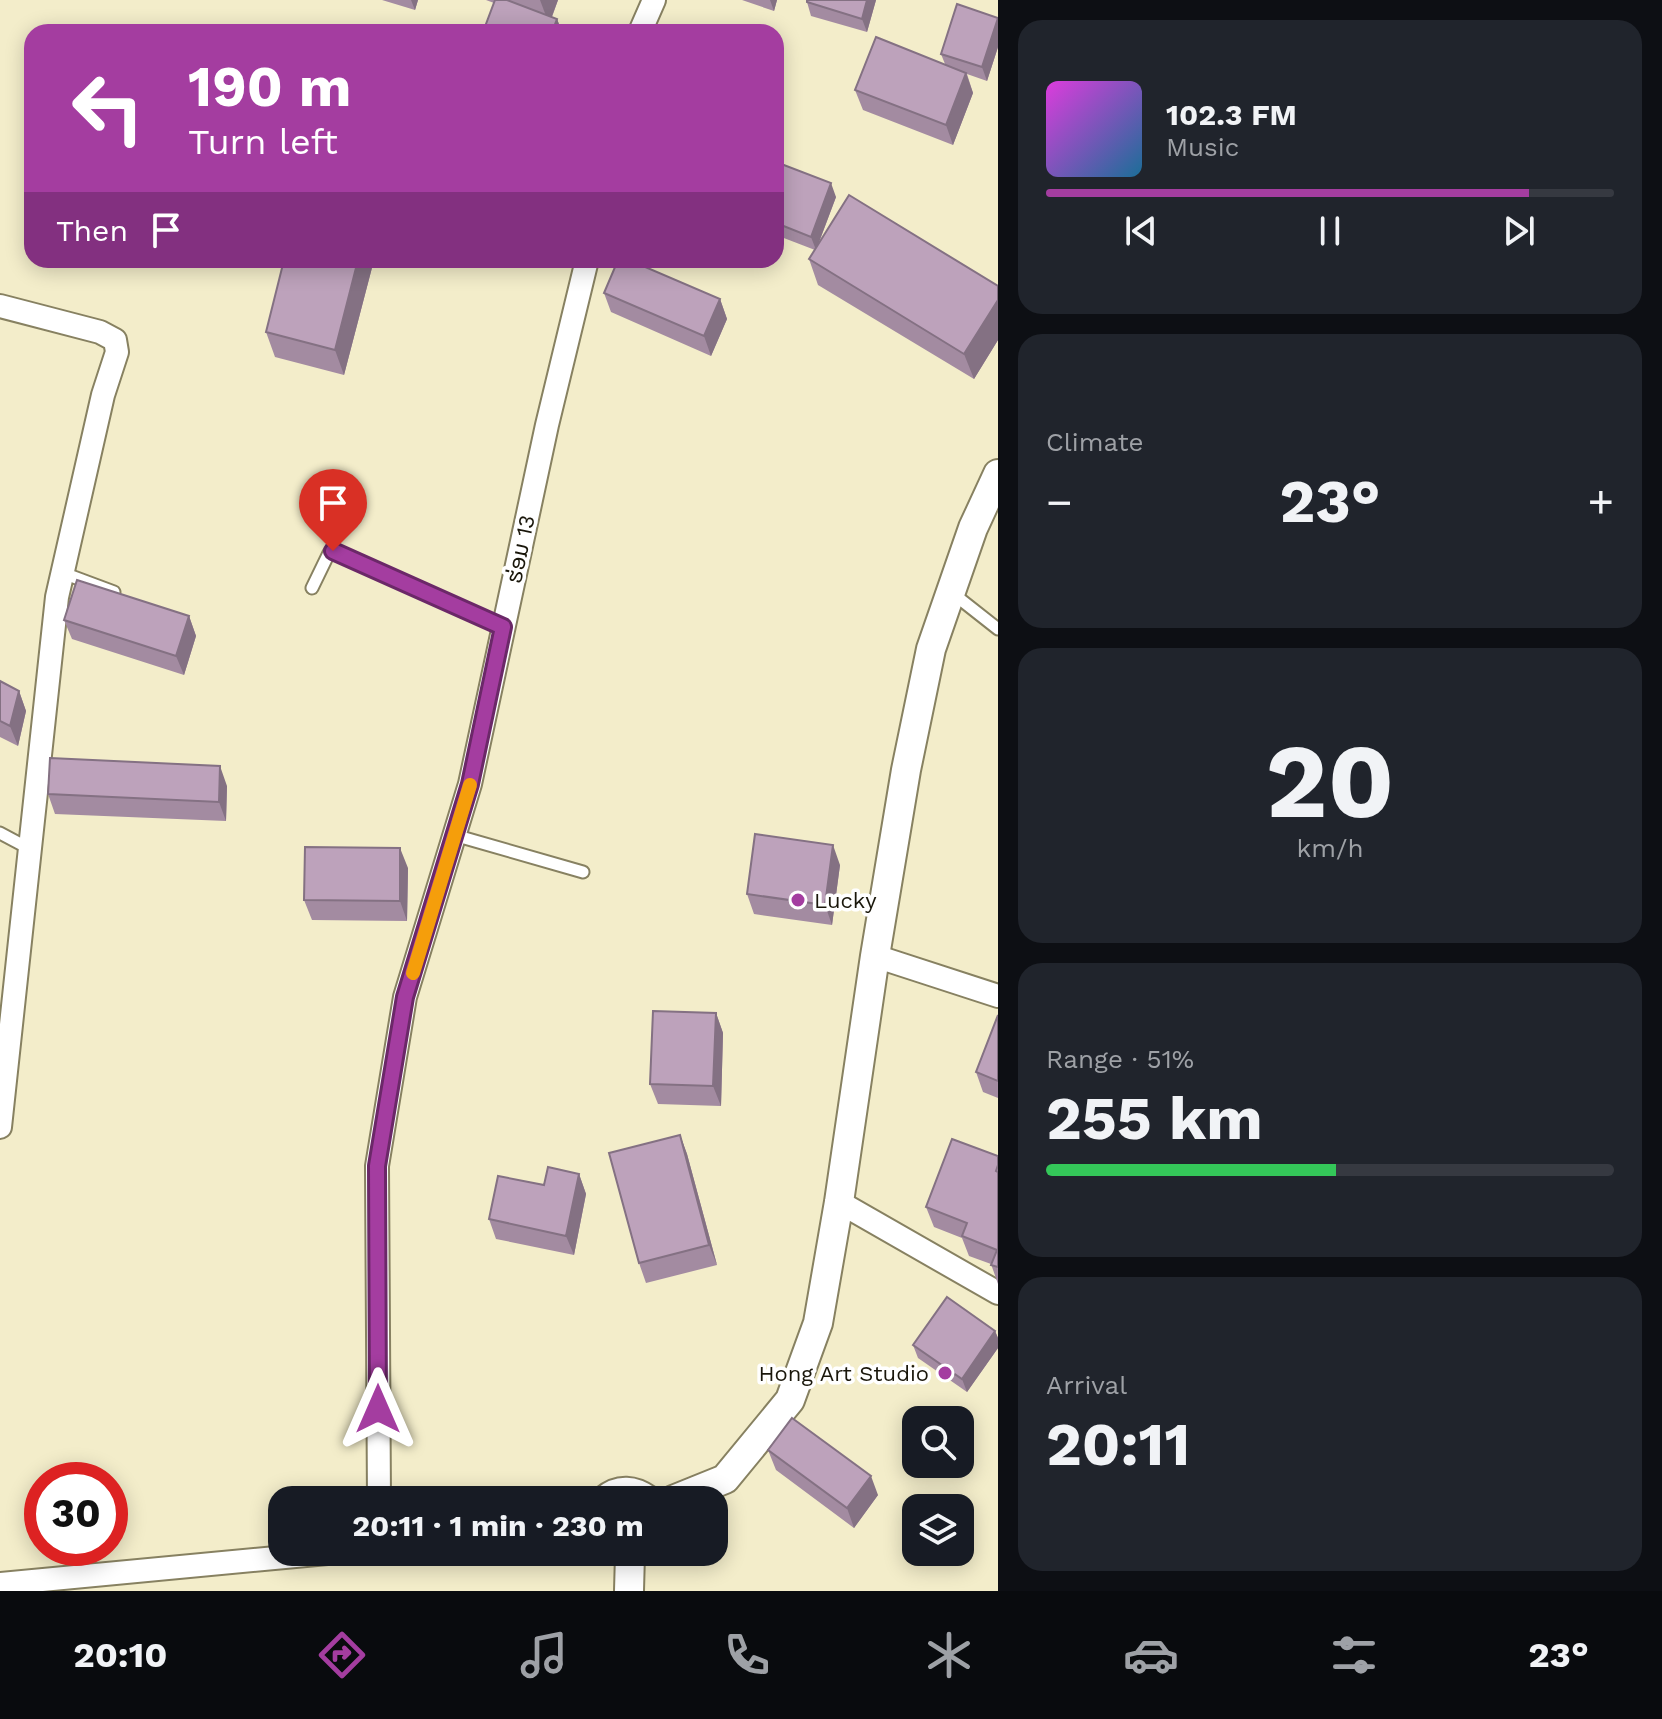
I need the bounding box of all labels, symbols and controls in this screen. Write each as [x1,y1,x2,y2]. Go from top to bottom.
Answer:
text: 190 m [188,54,351,120]
icon: left [56,56,160,160]
text: 102.3 FM [1166,97,1297,132]
text: Turn left [188,121,338,163]
text: Music [1166,132,1239,162]
icon: arrive [144,208,188,252]
icon: previous [1119,209,1163,253]
icon: pause [1308,209,1352,253]
icon: next [1497,209,1541,253]
text: Then [56,213,128,248]
text: Climate [1046,427,1144,457]
text: 23° [1279,466,1381,537]
pin [299,469,367,551]
text: − [1046,476,1073,528]
text: + [1587,476,1614,528]
icon: arrive [311,481,355,525]
street label: ຮ່ອມ 13 [501,513,540,586]
text: 20 [1266,720,1394,842]
text: km/h [1297,833,1363,863]
place label: Lucky [814,888,877,913]
marker: Lucky [789,891,807,909]
text: Range · 51% [1046,1044,1194,1074]
text: 255 km [1046,1083,1263,1154]
place label: Hong Art Studio [759,1361,929,1386]
marker: Hong Art Studio [936,1364,954,1382]
position arrow [336,1367,420,1451]
text: Arrival [1046,1370,1127,1400]
map controls [902,1406,974,1566]
button: search [902,1406,974,1478]
text: 20:11 [1046,1409,1190,1480]
speed limit sign: 30 [24,1462,128,1566]
button: layers [902,1494,974,1566]
text: 20:11 · 1 min · 230 m [352,1508,644,1543]
icon: directions [314,1627,370,1683]
icon: music [516,1627,572,1683]
icon: phone [719,1627,775,1683]
icon: climate [921,1627,977,1683]
icon: car [1123,1627,1179,1683]
icon: filters [1326,1627,1382,1683]
text: 20:10 [73,1634,167,1676]
text: 23° [1528,1634,1589,1676]

